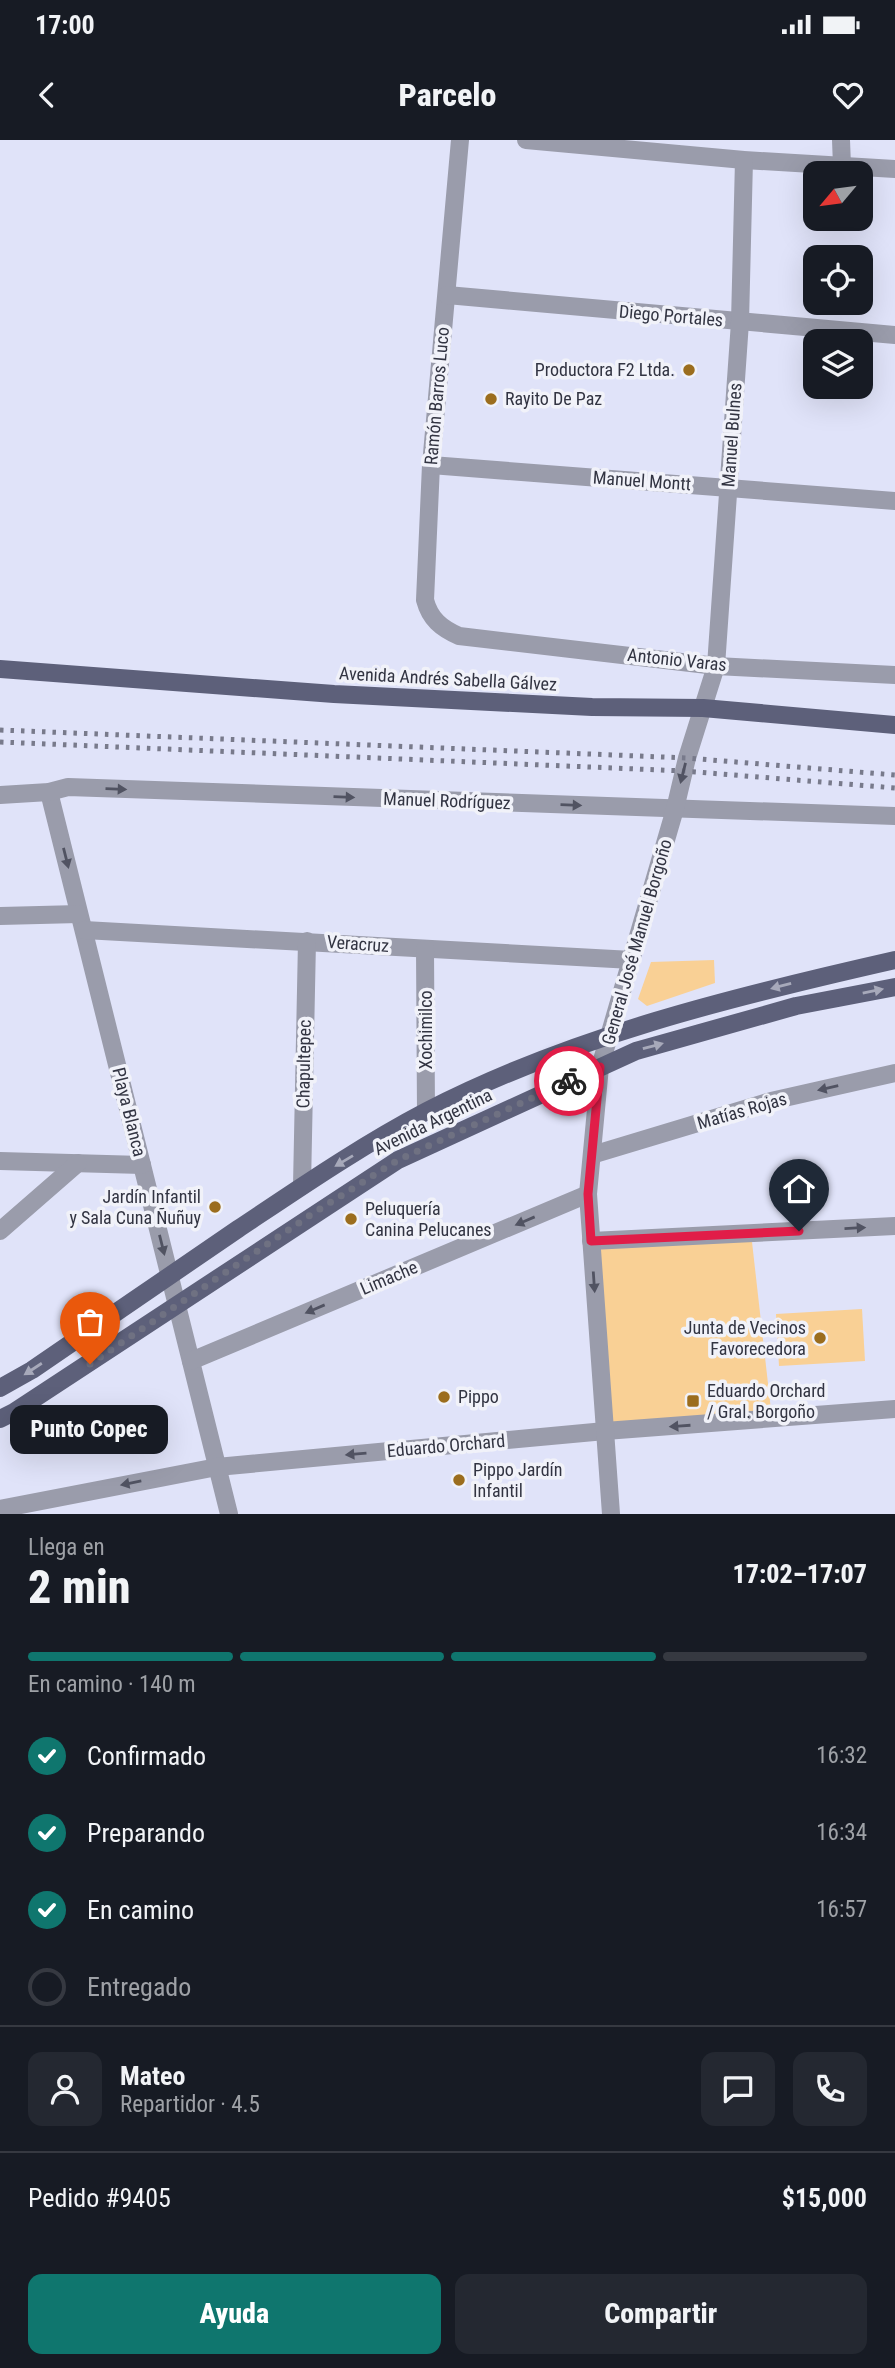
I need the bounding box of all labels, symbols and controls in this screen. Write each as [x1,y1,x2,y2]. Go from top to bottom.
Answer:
text: 17:00 [35,10,95,40]
icon: back [28,76,66,114]
text: Parcelo [399,76,496,114]
icon: heart [829,76,867,114]
north arrow [803,161,873,231]
map controls [803,161,873,399]
button: locate [803,245,873,315]
street label: Diego Portales [618,300,724,331]
street label: Ramón Barros Luco [420,326,453,466]
button: layers [803,329,873,399]
place label: Productora F2 Ltda. [535,359,675,380]
marker: Productora F2 Ltda. [681,362,697,378]
street label: Manuel Bulnes [717,382,746,488]
place label: Rayito De Paz [505,388,602,409]
marker: Rayito De Paz [483,391,499,407]
street label: Manuel Montt [592,467,692,494]
street label: Antonio Varas [626,644,728,675]
street label: Avenida Andrés Sabella Gálvez [339,662,558,695]
one-way arrow [678,762,689,784]
one-way arrow [106,783,128,794]
street label: Manuel Rodríguez [383,788,511,813]
one-way arrow [333,792,355,803]
one-way arrow [560,800,582,811]
street label: General José Manuel Borgoño [597,837,676,1047]
one-way arrow [61,847,72,869]
street label: Veracruz [326,931,390,956]
one-way arrow [770,982,791,992]
one-way arrow [862,985,884,996]
street label: Xochimilco [415,990,436,1070]
street label: Chapultepec [292,1020,315,1108]
one-way arrow [643,1041,664,1051]
courier [534,1046,604,1116]
icon: bike [550,1062,588,1100]
street label: Playa Blanca [108,1065,151,1159]
one-way arrow [817,1083,839,1094]
street label: Avenida Argentina [370,1084,495,1159]
street label: Matías Rojas [695,1088,789,1133]
one-way arrow [334,1155,354,1167]
pin [769,1159,829,1231]
icon: home [780,1170,818,1208]
place label: Jardín Infantil y Sala Cuna Ñuñuy [69,1186,201,1228]
place label: Peluquería Canina Pelucanes [365,1198,492,1240]
marker: Jardín Infantil y Sala Cuna Ñuñuy [207,1199,223,1215]
marker: Peluquería Canina Pelucanes [343,1211,359,1227]
one-way arrow [514,1215,535,1226]
one-way arrow [844,1222,866,1233]
one-way arrow [157,1234,168,1256]
street label: Limache [357,1256,421,1299]
one-way arrow [589,1271,600,1293]
pin [60,1292,120,1364]
icon: bag [71,1303,109,1341]
one-way arrow [305,1303,325,1315]
place label: Junta de Vecinos Favorecedora [684,1317,806,1359]
marker: Junta de Vecinos Favorecedora [812,1330,828,1346]
one-way arrow [24,1362,42,1376]
place label: Eduardo Orchard / Gral. Borgoño [707,1380,825,1422]
place label: Pippo [458,1386,499,1407]
marker: Pippo [436,1389,452,1405]
marker: Eduardo Orchard / Gral. Borgoño [685,1393,701,1409]
callout: Punto Copec [11,1406,169,1455]
text: Punto Copec [31,1416,147,1443]
one-way arrow [669,1421,691,1432]
street label: Eduardo Orchard [386,1430,506,1461]
one-way arrow [345,1449,367,1460]
place label: Pippo Jardín Infantil [473,1459,563,1501]
marker: Pippo Jardín Infantil [451,1472,467,1488]
one-way arrow [120,1478,142,1489]
text: Llega en [28,1534,105,1561]
text: 17:02–17:07 [733,1559,867,1589]
text: 2 min [28,1560,131,1614]
text: En camino · 140 m [28,1671,196,1698]
icon: check [28,1737,66,1775]
text: Confirmado [87,1741,206,1771]
text: 16:32 [816,1742,867,1769]
icon: check [28,1814,66,1852]
text: Preparando [87,1818,205,1848]
text: 16:34 [816,1819,867,1846]
icon: check [28,1891,66,1929]
text: En camino [87,1895,194,1925]
text: 16:57 [816,1896,867,1923]
text: Entregado [87,1972,191,2002]
button: person [28,2052,102,2126]
button: chat [701,2052,775,2126]
button: phone [793,2052,867,2126]
text: Mateo [120,2061,185,2091]
text: Repartidor · 4.5 [120,2091,260,2118]
text: Pedido #9405 [28,2183,171,2213]
text: $15,000 [782,2183,867,2213]
button: Ayuda [28,2274,441,2354]
button: Compartir [455,2274,867,2354]

